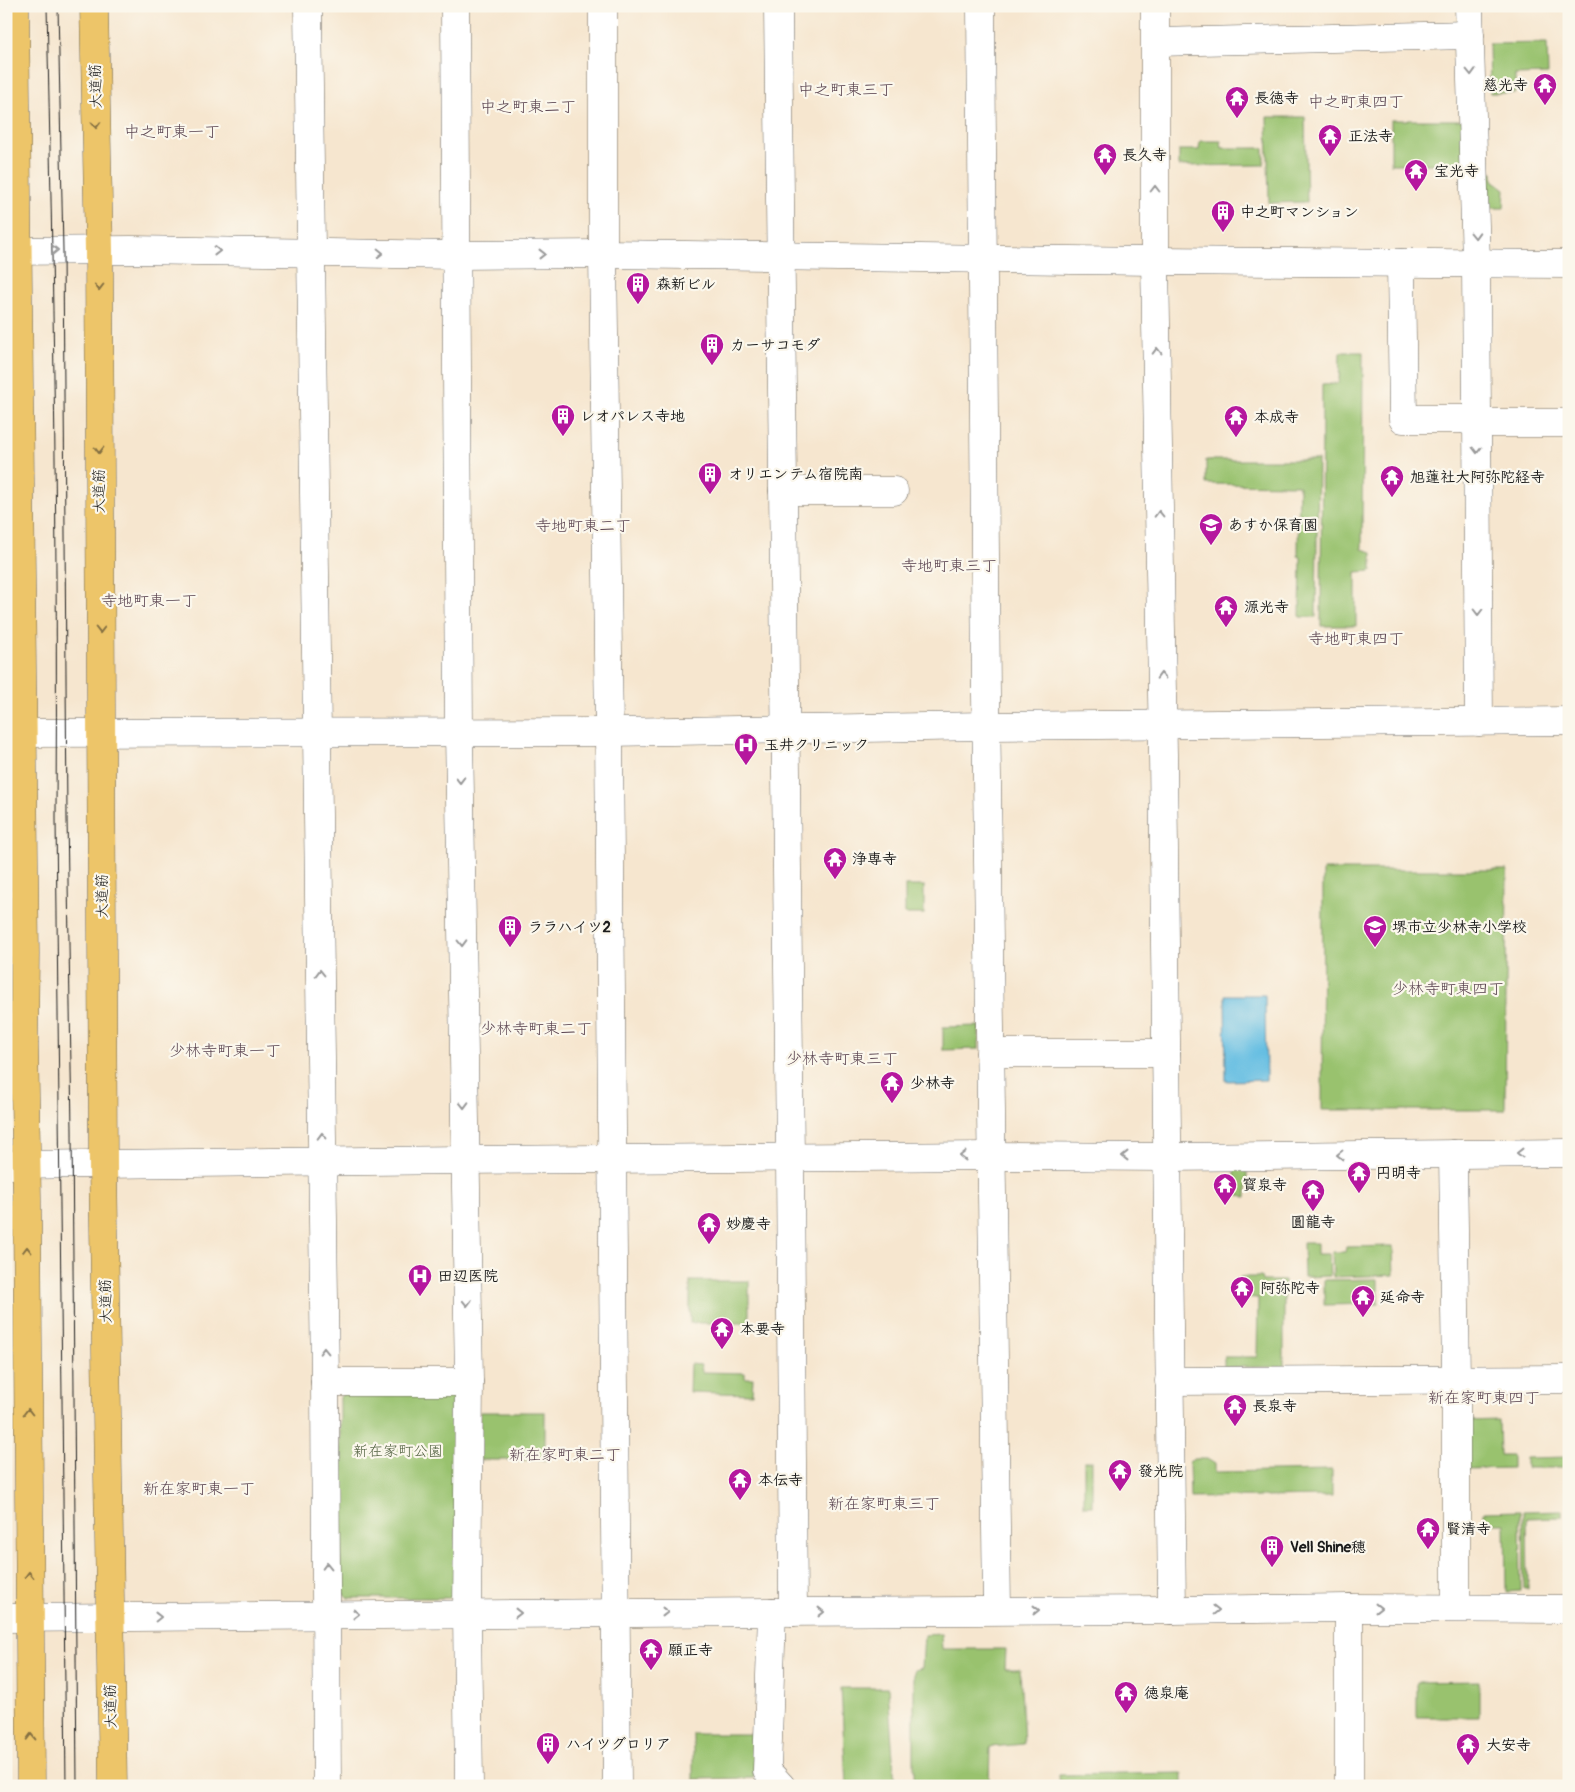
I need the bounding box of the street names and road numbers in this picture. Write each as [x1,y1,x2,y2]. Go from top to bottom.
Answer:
street label: 大道筋 [86,63,106,109]
street label: 大道筋 [90,468,109,514]
street label: 大道筋 [93,873,112,919]
street label: 大道筋 [96,1278,116,1324]
street label: 大道筋 [101,1683,121,1729]

